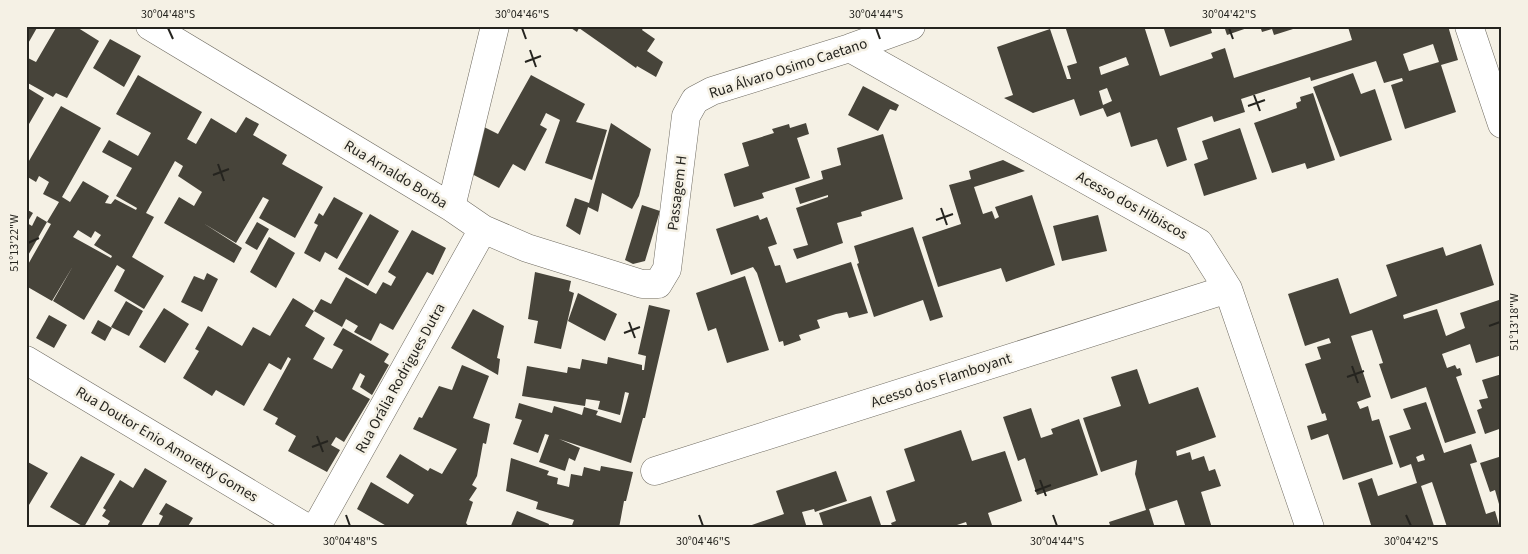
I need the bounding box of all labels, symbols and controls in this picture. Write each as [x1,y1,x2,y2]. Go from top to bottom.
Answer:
text: 30°04'48"S [141,6,195,23]
text: 30°04'46"S [495,6,549,23]
text: 30°04'44"S [849,6,903,23]
text: 30°04'42"S [1202,6,1256,23]
street label: Rua Álvaro Osimo Caetano [706,33,870,104]
street label: Rua Arnaldo Borba [340,135,451,214]
street label: Passagem H [662,154,693,232]
street label: Acesso dos Hibiscos [1072,166,1191,245]
text: 51°13'22"W [6,214,23,272]
text: 51°13'18"W [1506,293,1523,351]
street label: Rua Orália Rodrigues Dutra [350,299,451,457]
street label: Acesso dos Flamboyant [868,348,1014,413]
street label: Rua Doutor Enio Amoretty Gomes [72,382,262,507]
text: 30°04'48"S [323,533,377,550]
text: 30°04'46"S [676,533,730,550]
text: 30°04'44"S [1030,533,1084,550]
text: 30°04'42"S [1384,533,1438,550]

